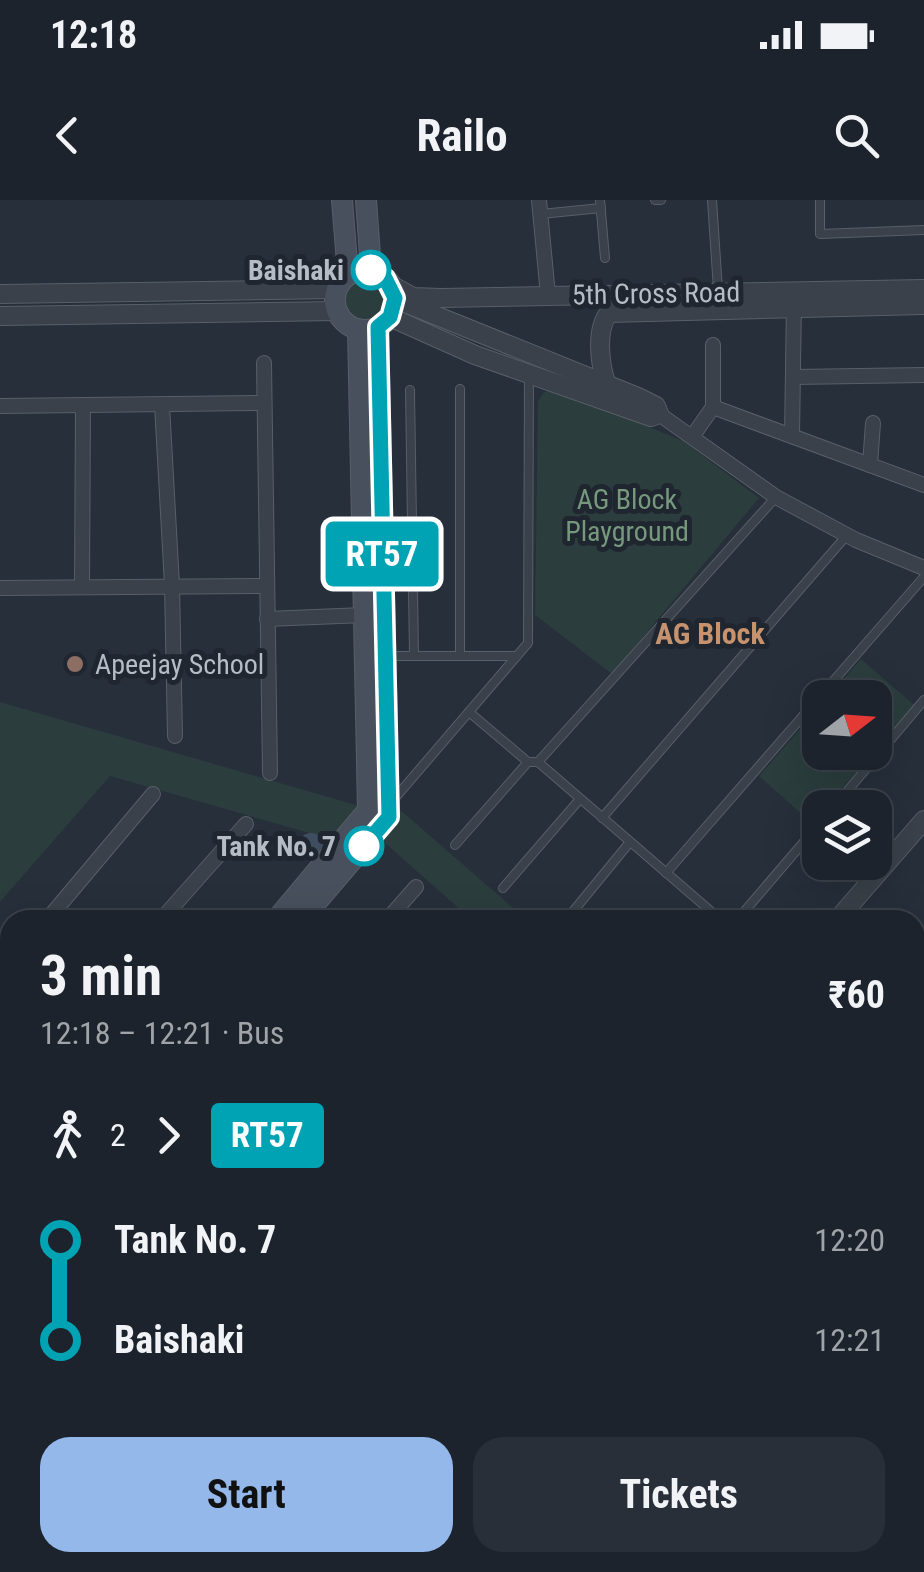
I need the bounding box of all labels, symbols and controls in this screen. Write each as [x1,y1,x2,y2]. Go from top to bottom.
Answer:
text: 12:18 [50,13,137,57]
icon: back [40,108,95,163]
icon: search [829,108,884,163]
text: Railo [416,109,508,162]
marker: Baishaki [352,251,390,289]
place label: Baishaki [248,254,344,287]
street label: 5th Cross Road [572,276,741,311]
park label: AG Block Playground [565,483,689,548]
line badge: RT57 [312,522,452,586]
text: RT57 [346,534,418,575]
district label: AG Block [655,616,765,651]
place label: Apeejay School [95,648,264,681]
marker: Apeejay School [64,653,86,675]
north arrow [802,680,892,770]
map controls [802,680,892,880]
button: layers [802,790,892,880]
marker: Tank No. 7 [345,827,383,865]
place label: Tank No. 7 [216,830,336,863]
text: 3 min [40,944,162,1008]
text: ₹60 [829,973,885,1017]
text: 12:18 – 12:21 · Bus [40,1014,284,1052]
icon: walk [40,1108,95,1163]
icon: forward [141,1108,196,1163]
text: RT57 [231,1115,304,1156]
text: 2 [110,1116,126,1154]
text: Tank No. 7 [114,1218,276,1262]
text: 12:20 [814,1221,885,1259]
text: Baishaki [114,1318,244,1362]
text: 12:21 [814,1321,885,1359]
button: Start [40,1437,453,1552]
button: Tickets [473,1437,885,1552]

